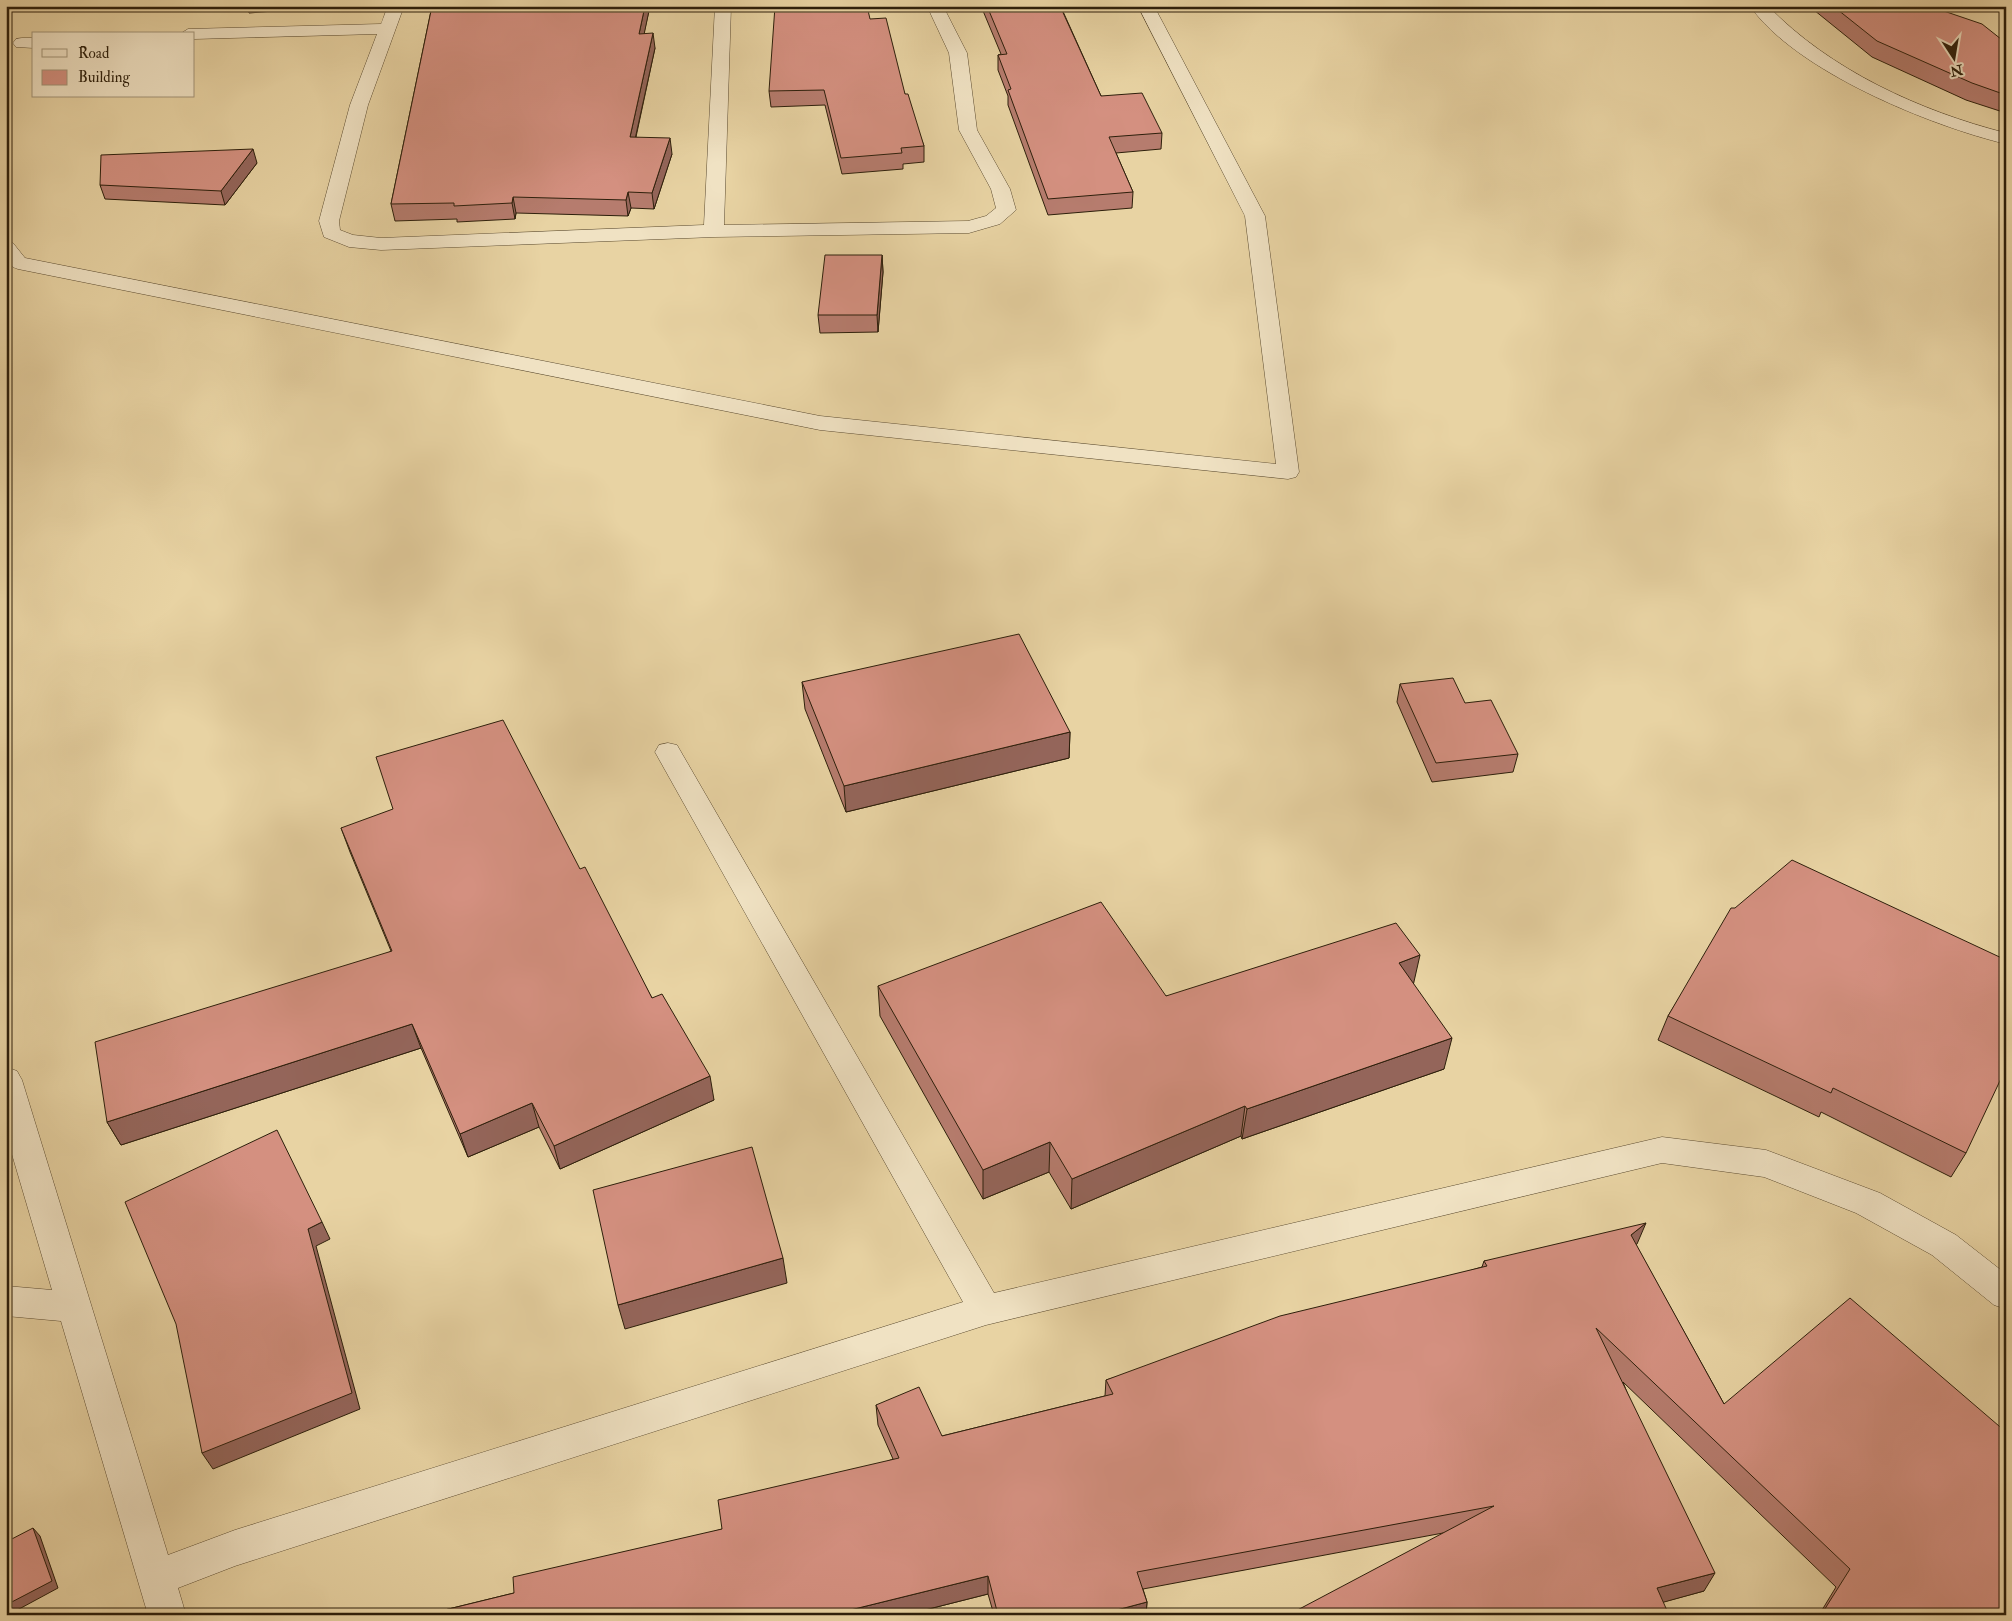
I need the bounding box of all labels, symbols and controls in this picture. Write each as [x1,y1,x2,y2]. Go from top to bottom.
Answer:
legend [32,32,195,98]
north arrow [1930,32,1980,82]
text: Road [78,44,110,63]
text: N [1948,60,1965,80]
text: Building [78,68,130,87]

